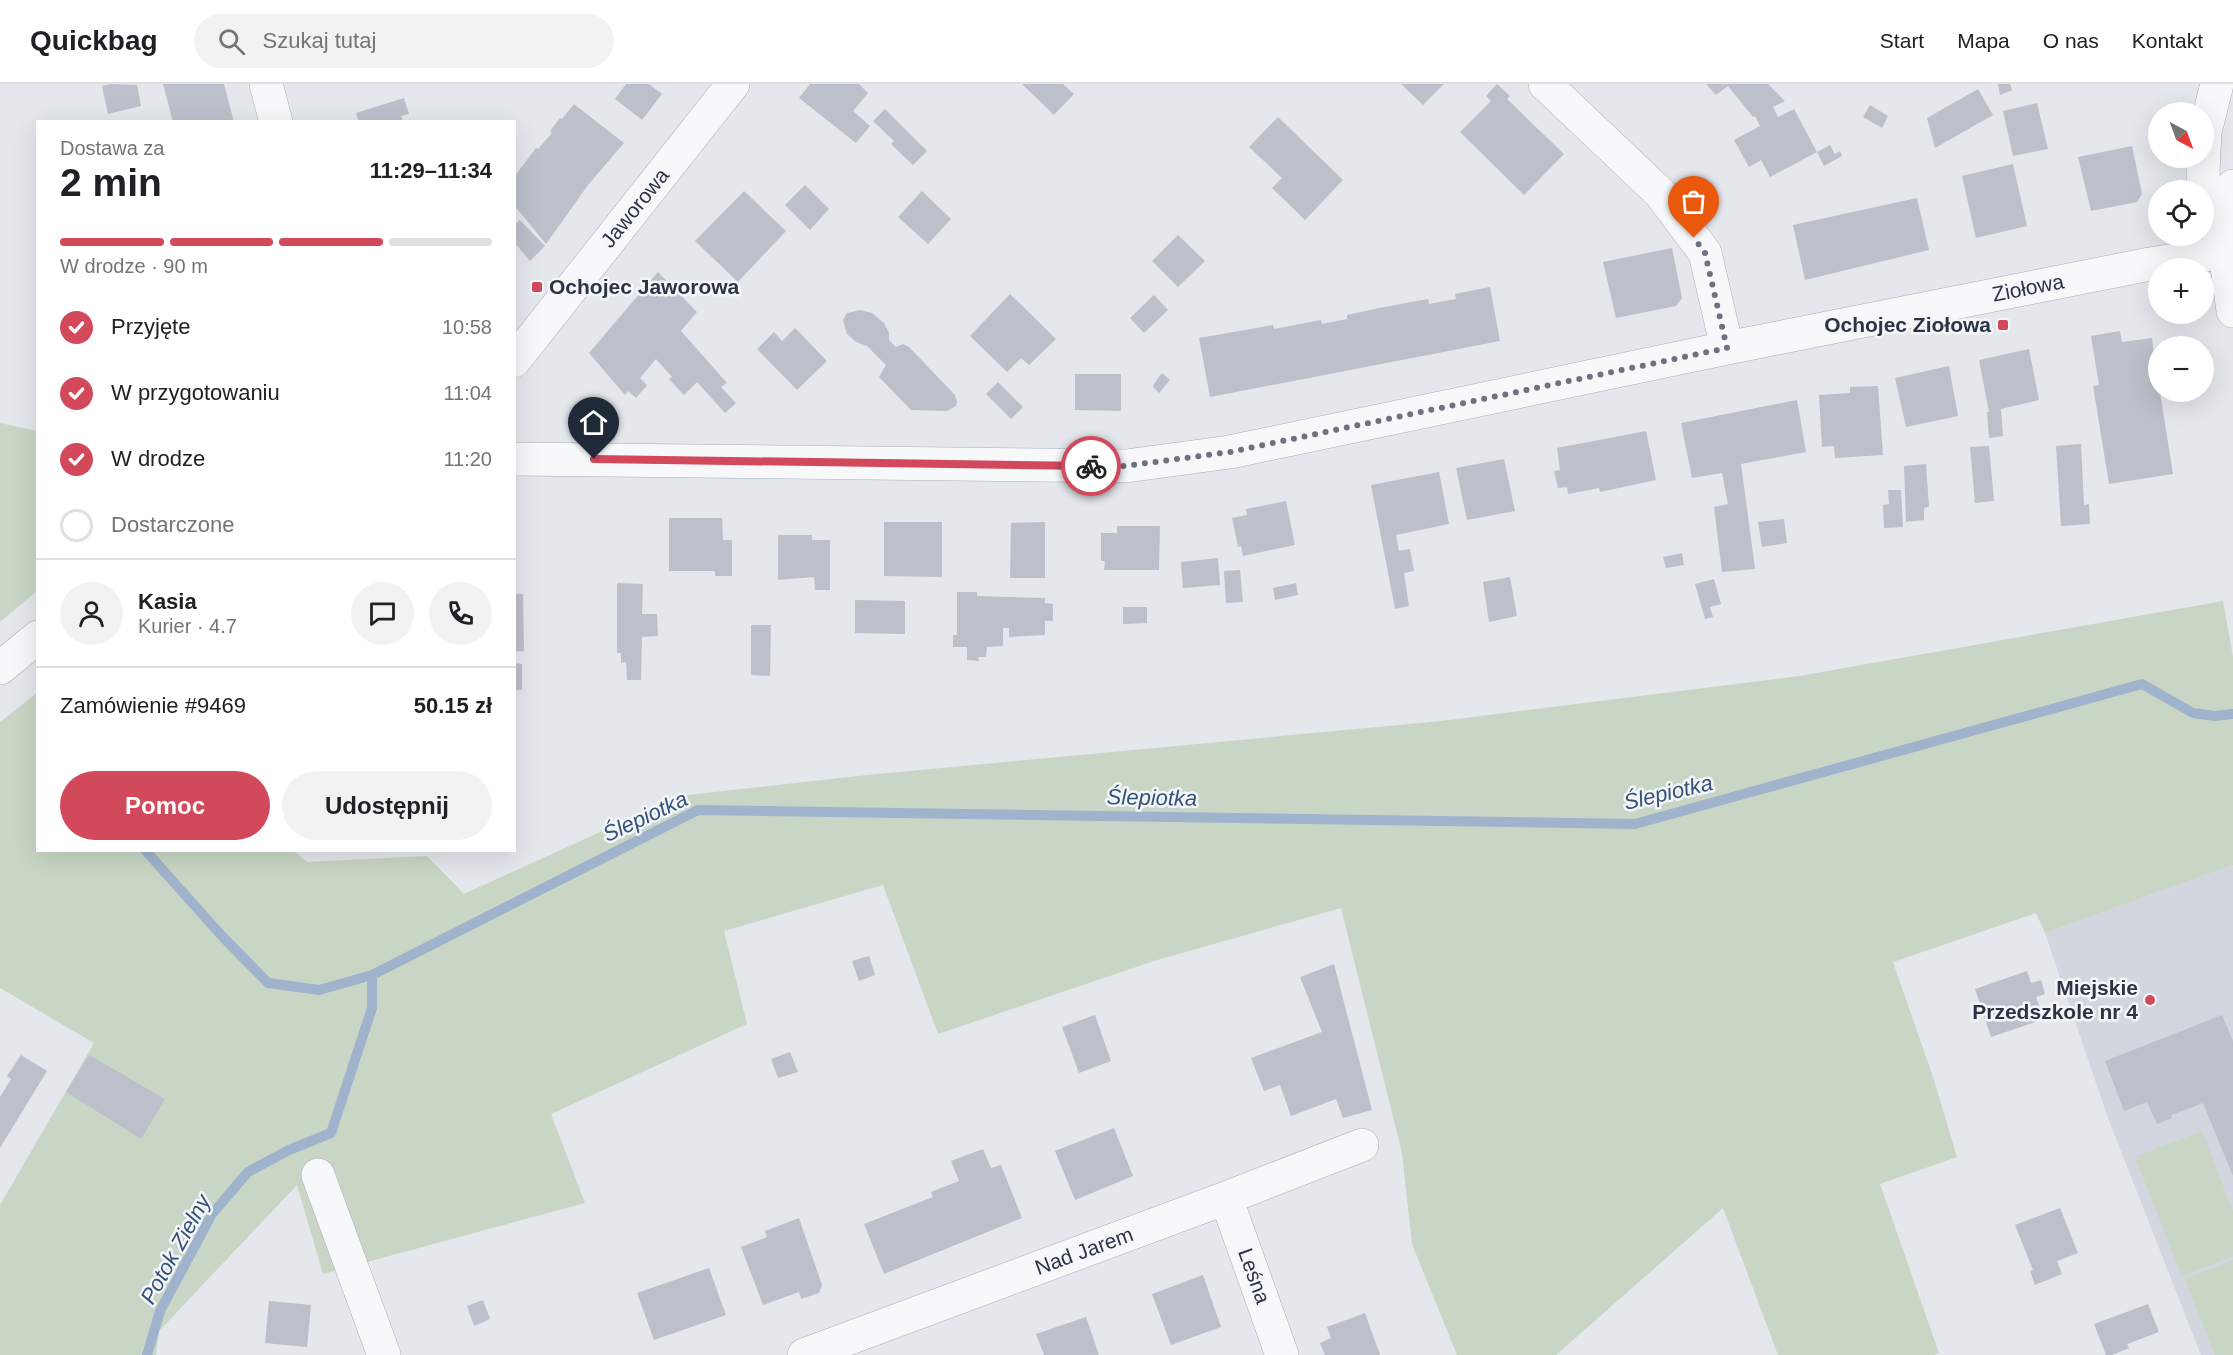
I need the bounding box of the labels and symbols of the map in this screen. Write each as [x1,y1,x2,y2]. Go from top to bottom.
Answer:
north arrow [2148,102,2214,168]
street label: Jaworowa [596,163,673,252]
pin [1668,176,1719,238]
street label: Ziołowa [1990,269,2066,306]
place label: Ochojec Jaworowa [549,275,740,298]
marker: Ochojec Jaworowa [530,280,544,294]
place label: Ochojec Ziołowa [1824,313,1991,336]
marker: Ochojec Ziołowa [1996,318,2010,332]
pin [568,397,619,459]
courier [1061,436,1121,496]
water label: Ślepiotka [1621,770,1715,815]
water label: Ślepiotka [1107,784,1197,811]
water label: Ślepiotka [599,786,692,847]
place label: Miejskie Przedszkole nr 4 [1972,976,2138,1023]
marker: Miejskie Przedszkole nr 4 [2143,993,2157,1007]
water label: Potok Zielny [135,1188,217,1308]
street label: Nad Jarem [1032,1222,1136,1279]
street label: Leśna [1234,1245,1275,1307]

